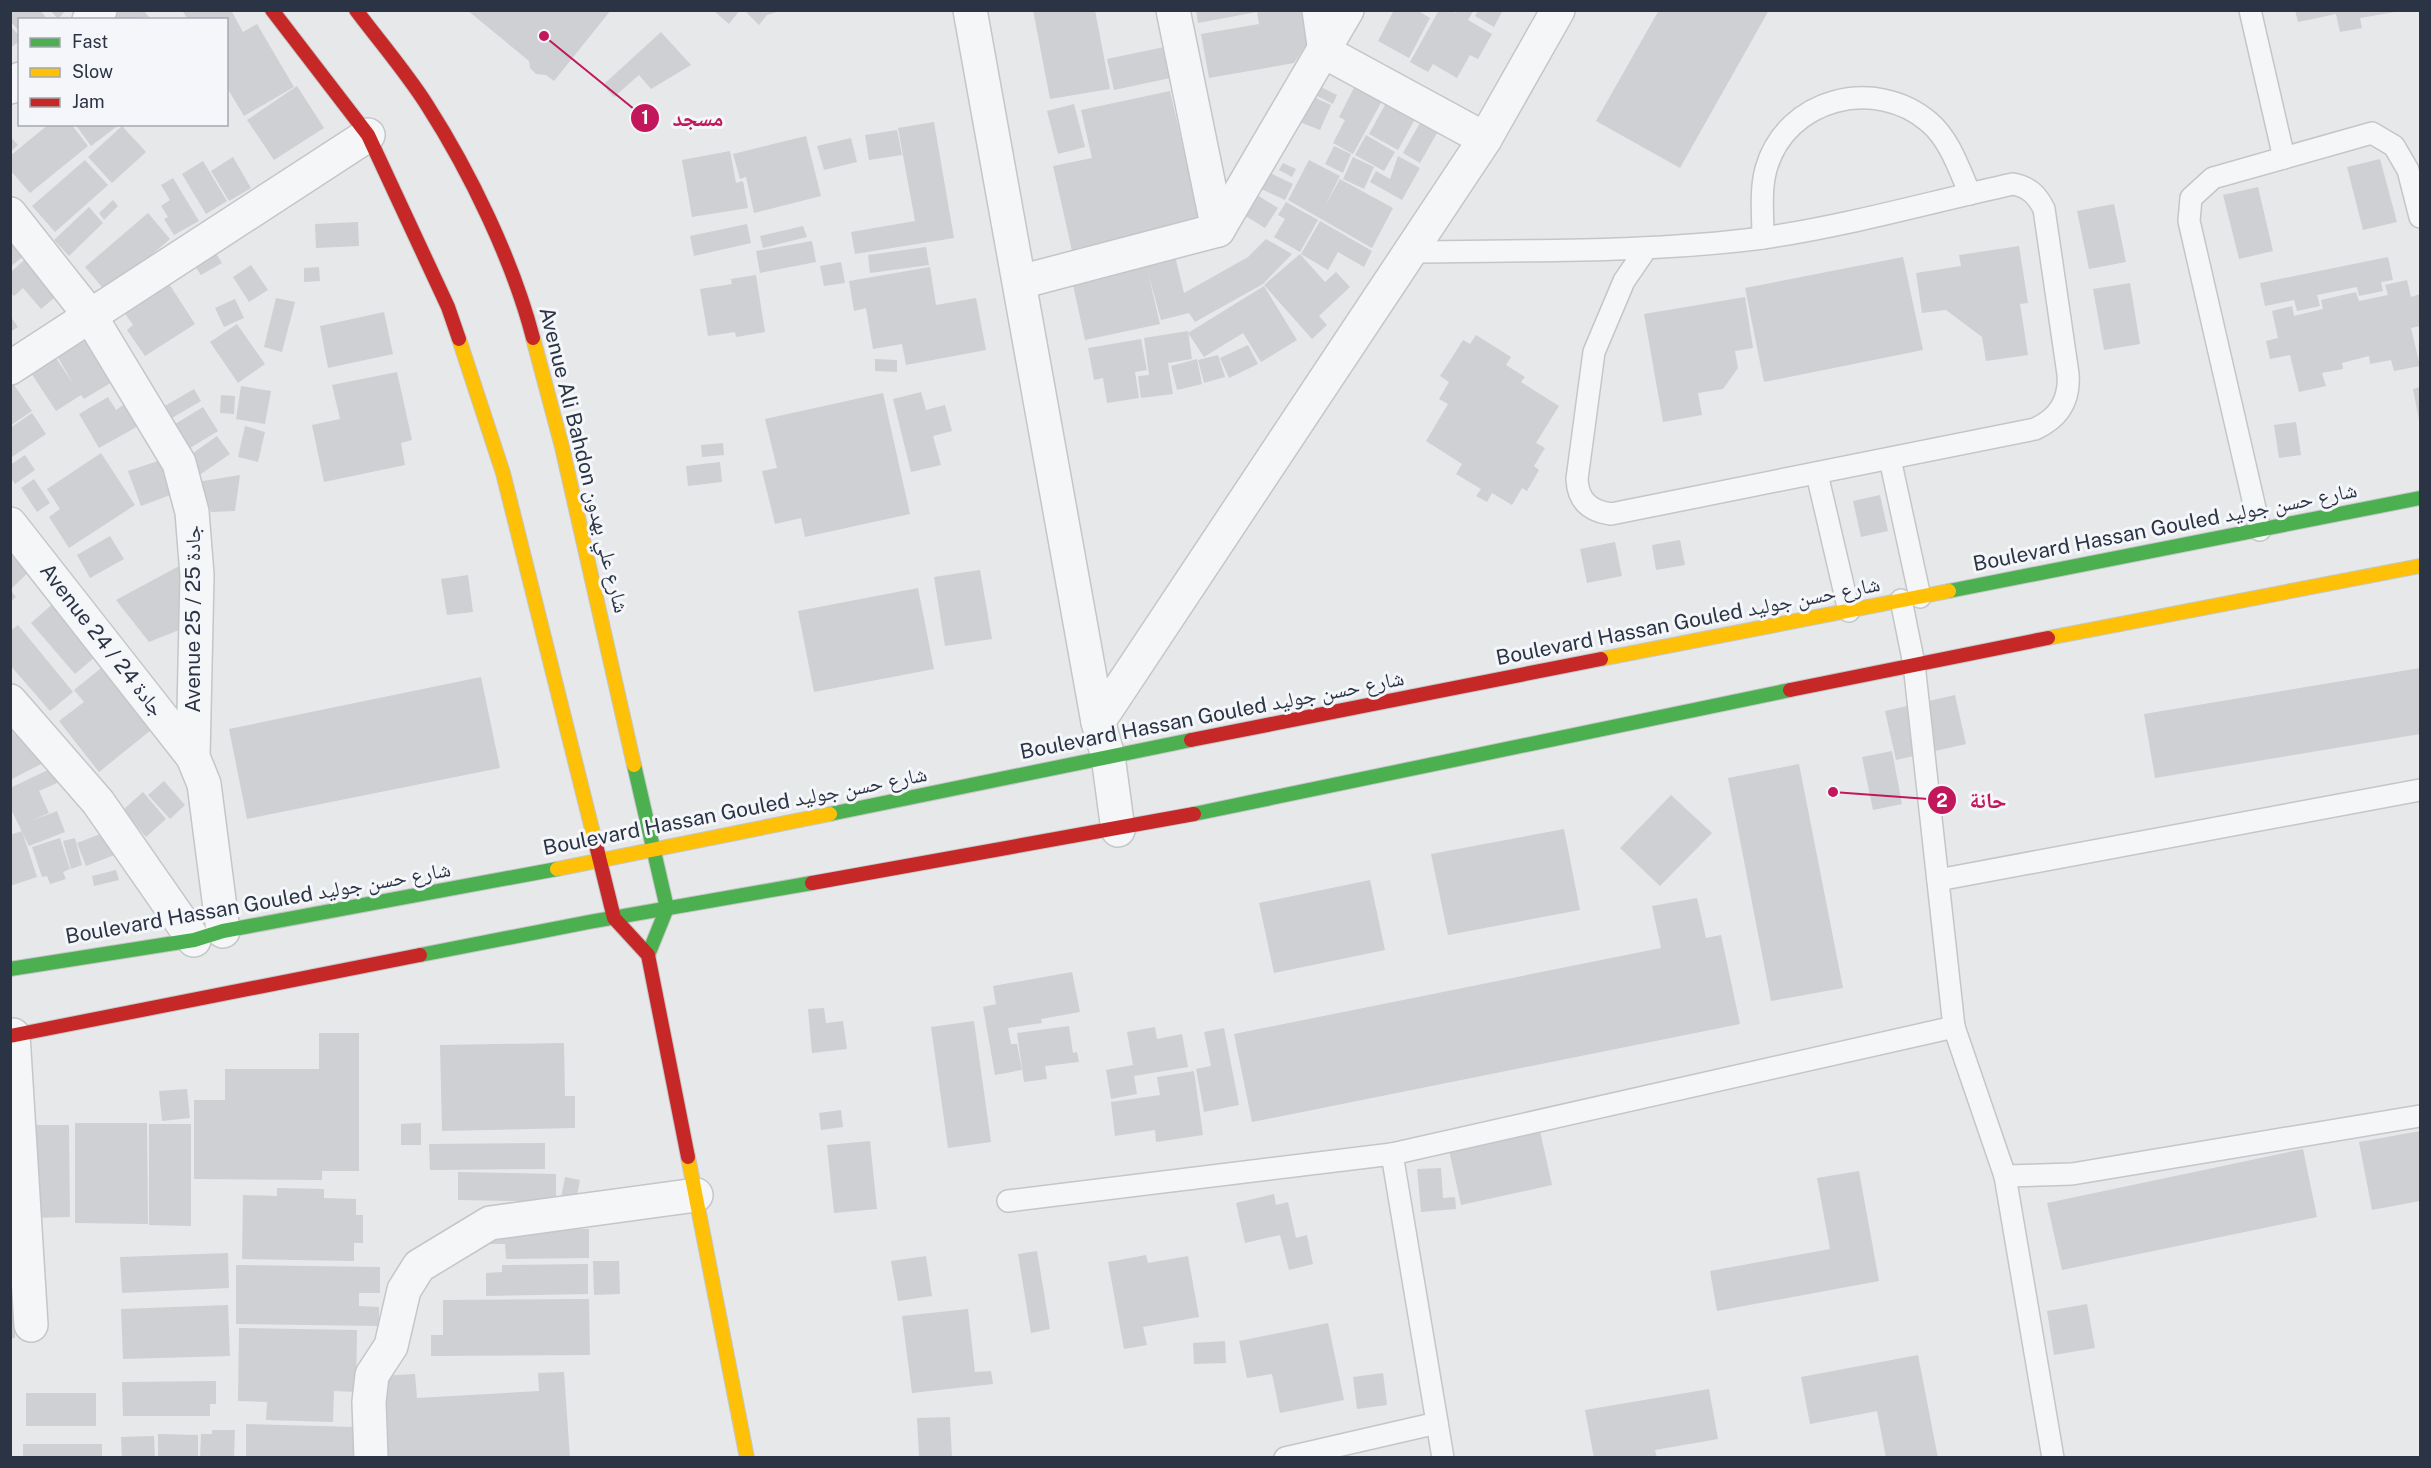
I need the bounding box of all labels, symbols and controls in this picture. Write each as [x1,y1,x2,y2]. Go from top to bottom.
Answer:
legend [18,18,228,126]
text: Fast [72,31,108,52]
text: Slow [72,61,113,82]
text: Jam [72,91,105,112]
callout: مسجد [630,98,735,138]
text: مسجد [673,105,723,131]
text: 1 [641,107,649,128]
street label: Avenue Ali Bahdon شارع علي بهدون [530,304,635,616]
street label: Boulevard Hassan Gouled شارع حسن جوليد [1971,477,2359,577]
street label: Avenue 25 / جادة 25 [180,525,205,713]
street label: Avenue 24 / جادة 24 [35,558,170,721]
street label: Boulevard Hassan Gouled شارع حسن جوليد [1494,571,1882,671]
street label: Boulevard Hassan Gouled شارع حسن جوليد [1018,665,1406,765]
street label: Boulevard Hassan Gouled شارع حسن جوليد [541,761,929,861]
callout: حانة [1927,780,2018,820]
text: حانة [1970,787,2006,813]
text: 2 [1936,790,1948,811]
street label: Boulevard Hassan Gouled شارع حسن جوليد [63,856,453,950]

